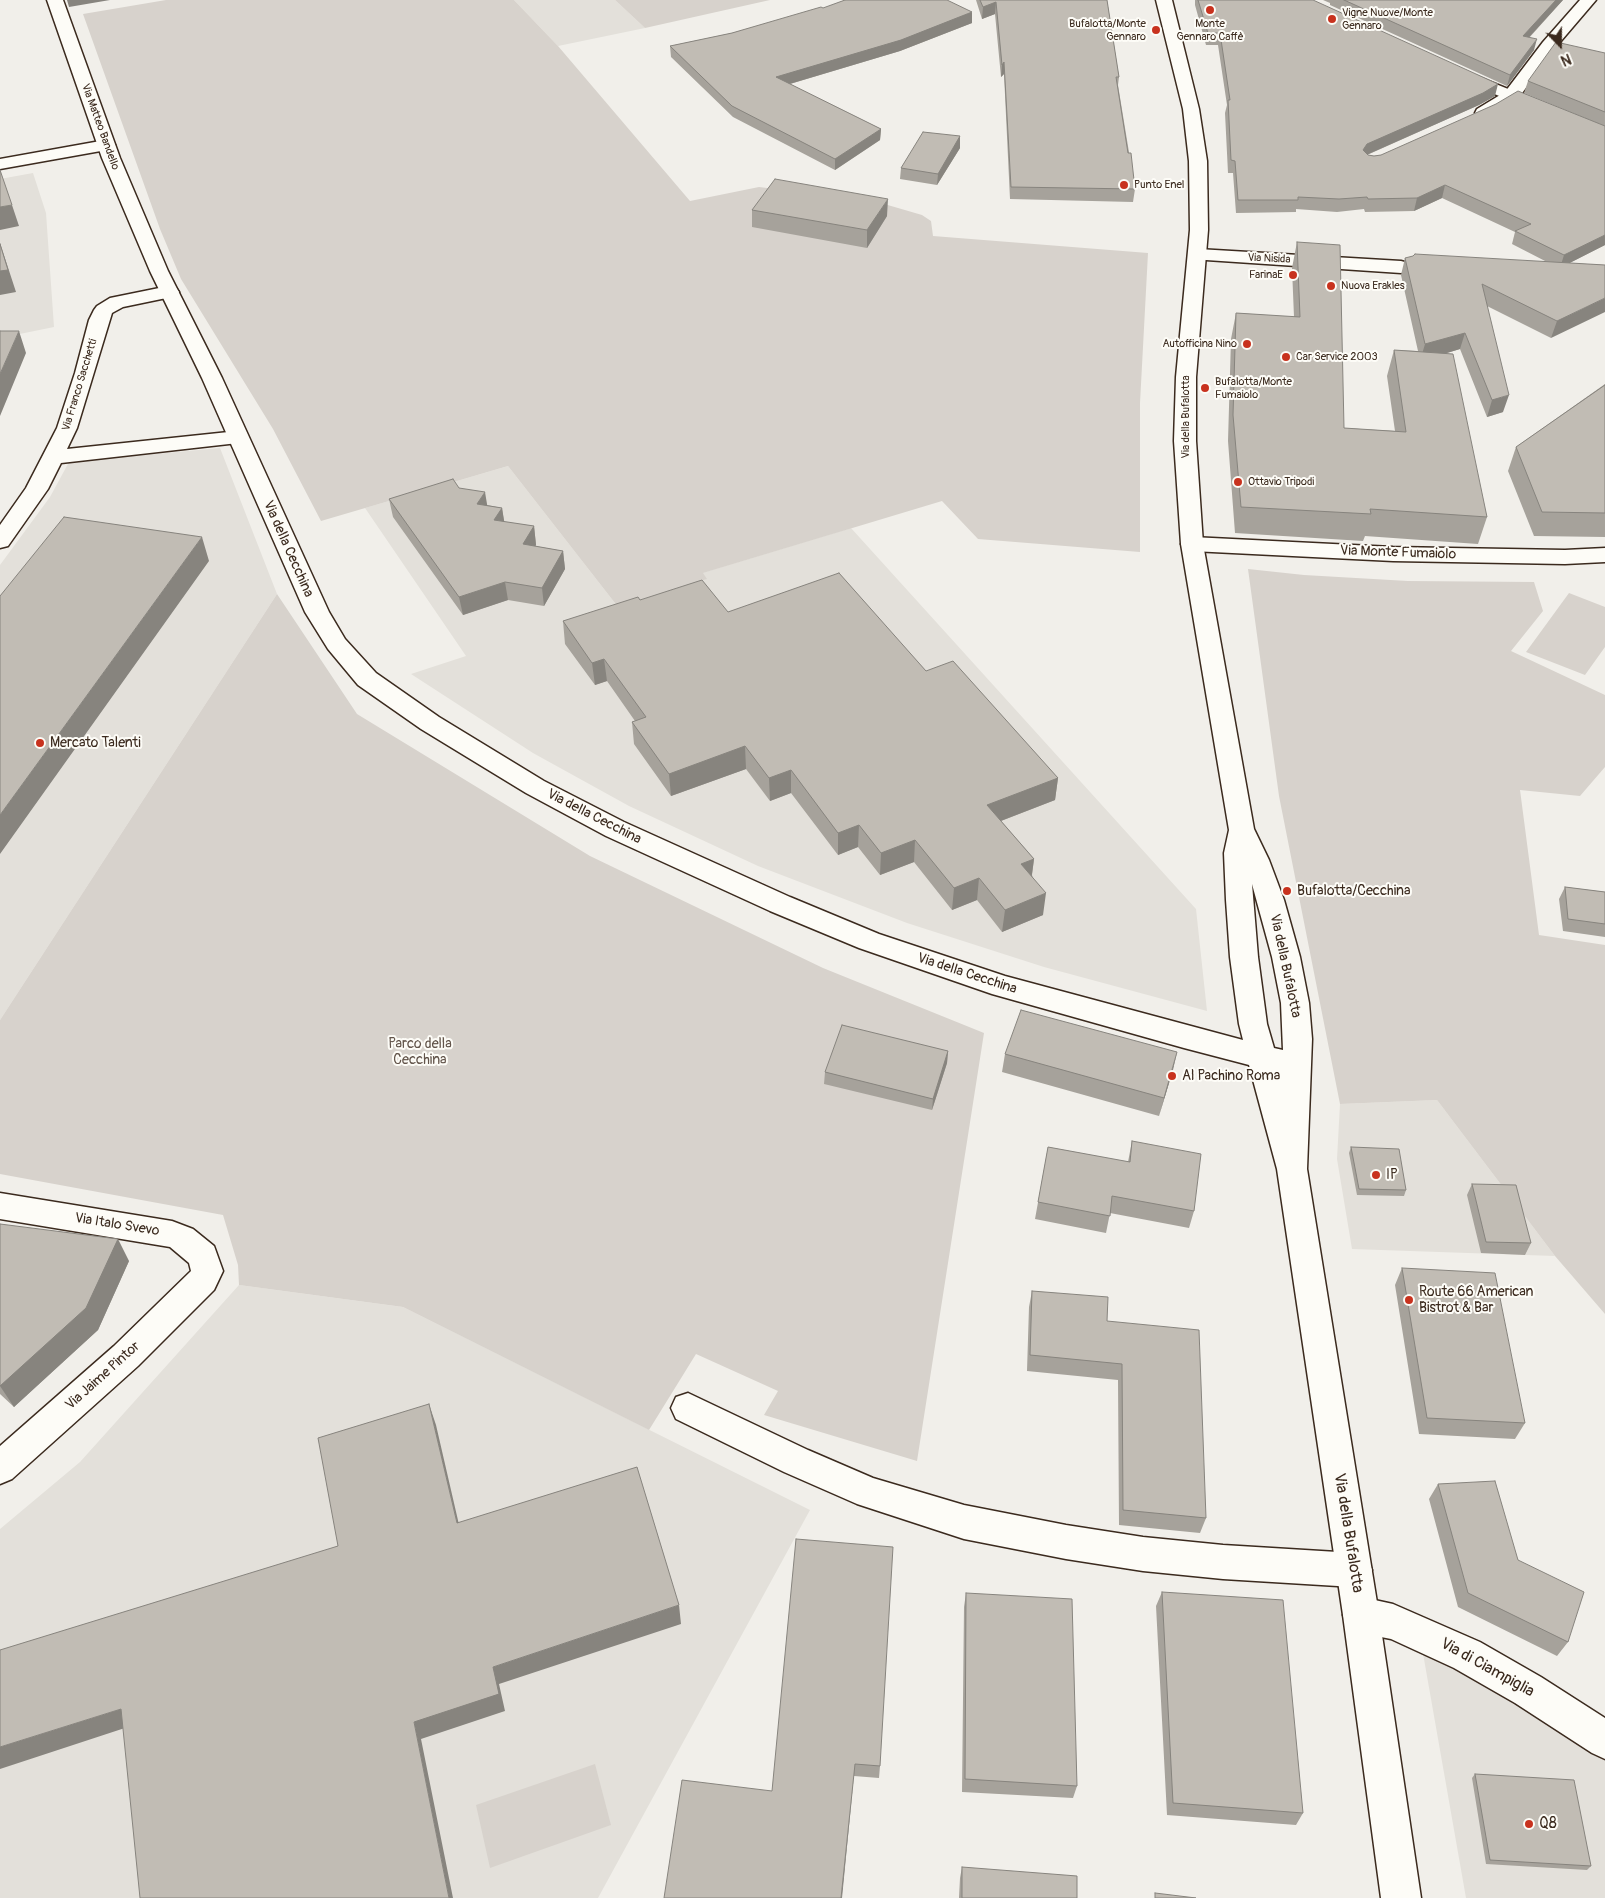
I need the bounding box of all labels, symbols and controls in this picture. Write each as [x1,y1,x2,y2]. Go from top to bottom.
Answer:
marker: Monte Gennaro Caffè [1204,4,1216,16]
place label: Vigne Nuove/Monte Gennaro [1342,6,1433,32]
marker: Vigne Nuove/Monte Gennaro [1326,13,1338,25]
place label: Bufalotta/Monte Gennaro [1069,17,1146,43]
place label: Monte Gennaro Caffè [1176,17,1244,43]
north arrow [1535,20,1585,70]
marker: Bufalotta/Monte Gennaro [1150,24,1162,36]
text: N [1558,50,1573,69]
street label: Via Matteo Bandello [78,82,122,172]
place label: Punto Enel [1134,178,1184,192]
marker: Punto Enel [1118,179,1130,191]
street label: Via Nisida [1247,251,1291,267]
place label: FarinaE [1249,268,1283,282]
marker: FarinaE [1287,269,1299,281]
place label: Nuova Erakles [1341,279,1405,293]
marker: Nuova Erakles [1325,280,1337,292]
street label: Via Franco Sacchetti [60,337,100,433]
place label: Autofficina Nino [1162,337,1237,351]
marker: Autofficina Nino [1241,338,1253,350]
place label: Car Service 2003 [1296,350,1378,364]
marker: Car Service 2003 [1280,351,1292,363]
street label: Via della Bufalotta [1179,375,1193,459]
place label: Bufalotta/Monte Fumaiolo [1215,375,1292,401]
marker: Bufalotta/Monte Fumaiolo [1199,382,1211,394]
place label: Ottavio Tripodi [1248,475,1314,489]
marker: Ottavio Tripodi [1232,476,1244,488]
street label: Via della Cecchina [259,498,317,600]
street label: Via Monte Fumaiolo [1340,543,1456,563]
place label: Mercato Talenti [50,735,141,751]
marker: Mercato Talenti [34,737,46,749]
street label: Via della Cecchina [544,786,644,848]
place label: Bufalotta/Cecchina [1297,883,1411,899]
marker: Bufalotta/Cecchina [1281,885,1293,897]
street label: Via della Bufalotta [1266,913,1304,1019]
street label: Via della Cecchina [915,950,1019,998]
park label: Parco della Cecchina [388,1036,452,1068]
place label: Al Pachino Roma [1182,1068,1280,1084]
marker: Al Pachino Roma [1166,1070,1178,1082]
place label: IP [1386,1167,1398,1183]
marker: IP [1370,1169,1382,1181]
street label: Via Italo Svevo [73,1210,161,1240]
place label: Route 66 American Bistrot & Bar [1419,1284,1533,1316]
marker: Route 66 American Bistrot & Bar [1403,1294,1415,1306]
street label: Via Jaime Pintor [62,1338,144,1414]
street label: Via della Bufalotta [1329,1472,1367,1594]
street label: Via di Ciampiglia [1437,1634,1537,1702]
place label: Q8 [1539,1814,1557,1834]
marker: Q8 [1523,1818,1535,1830]

